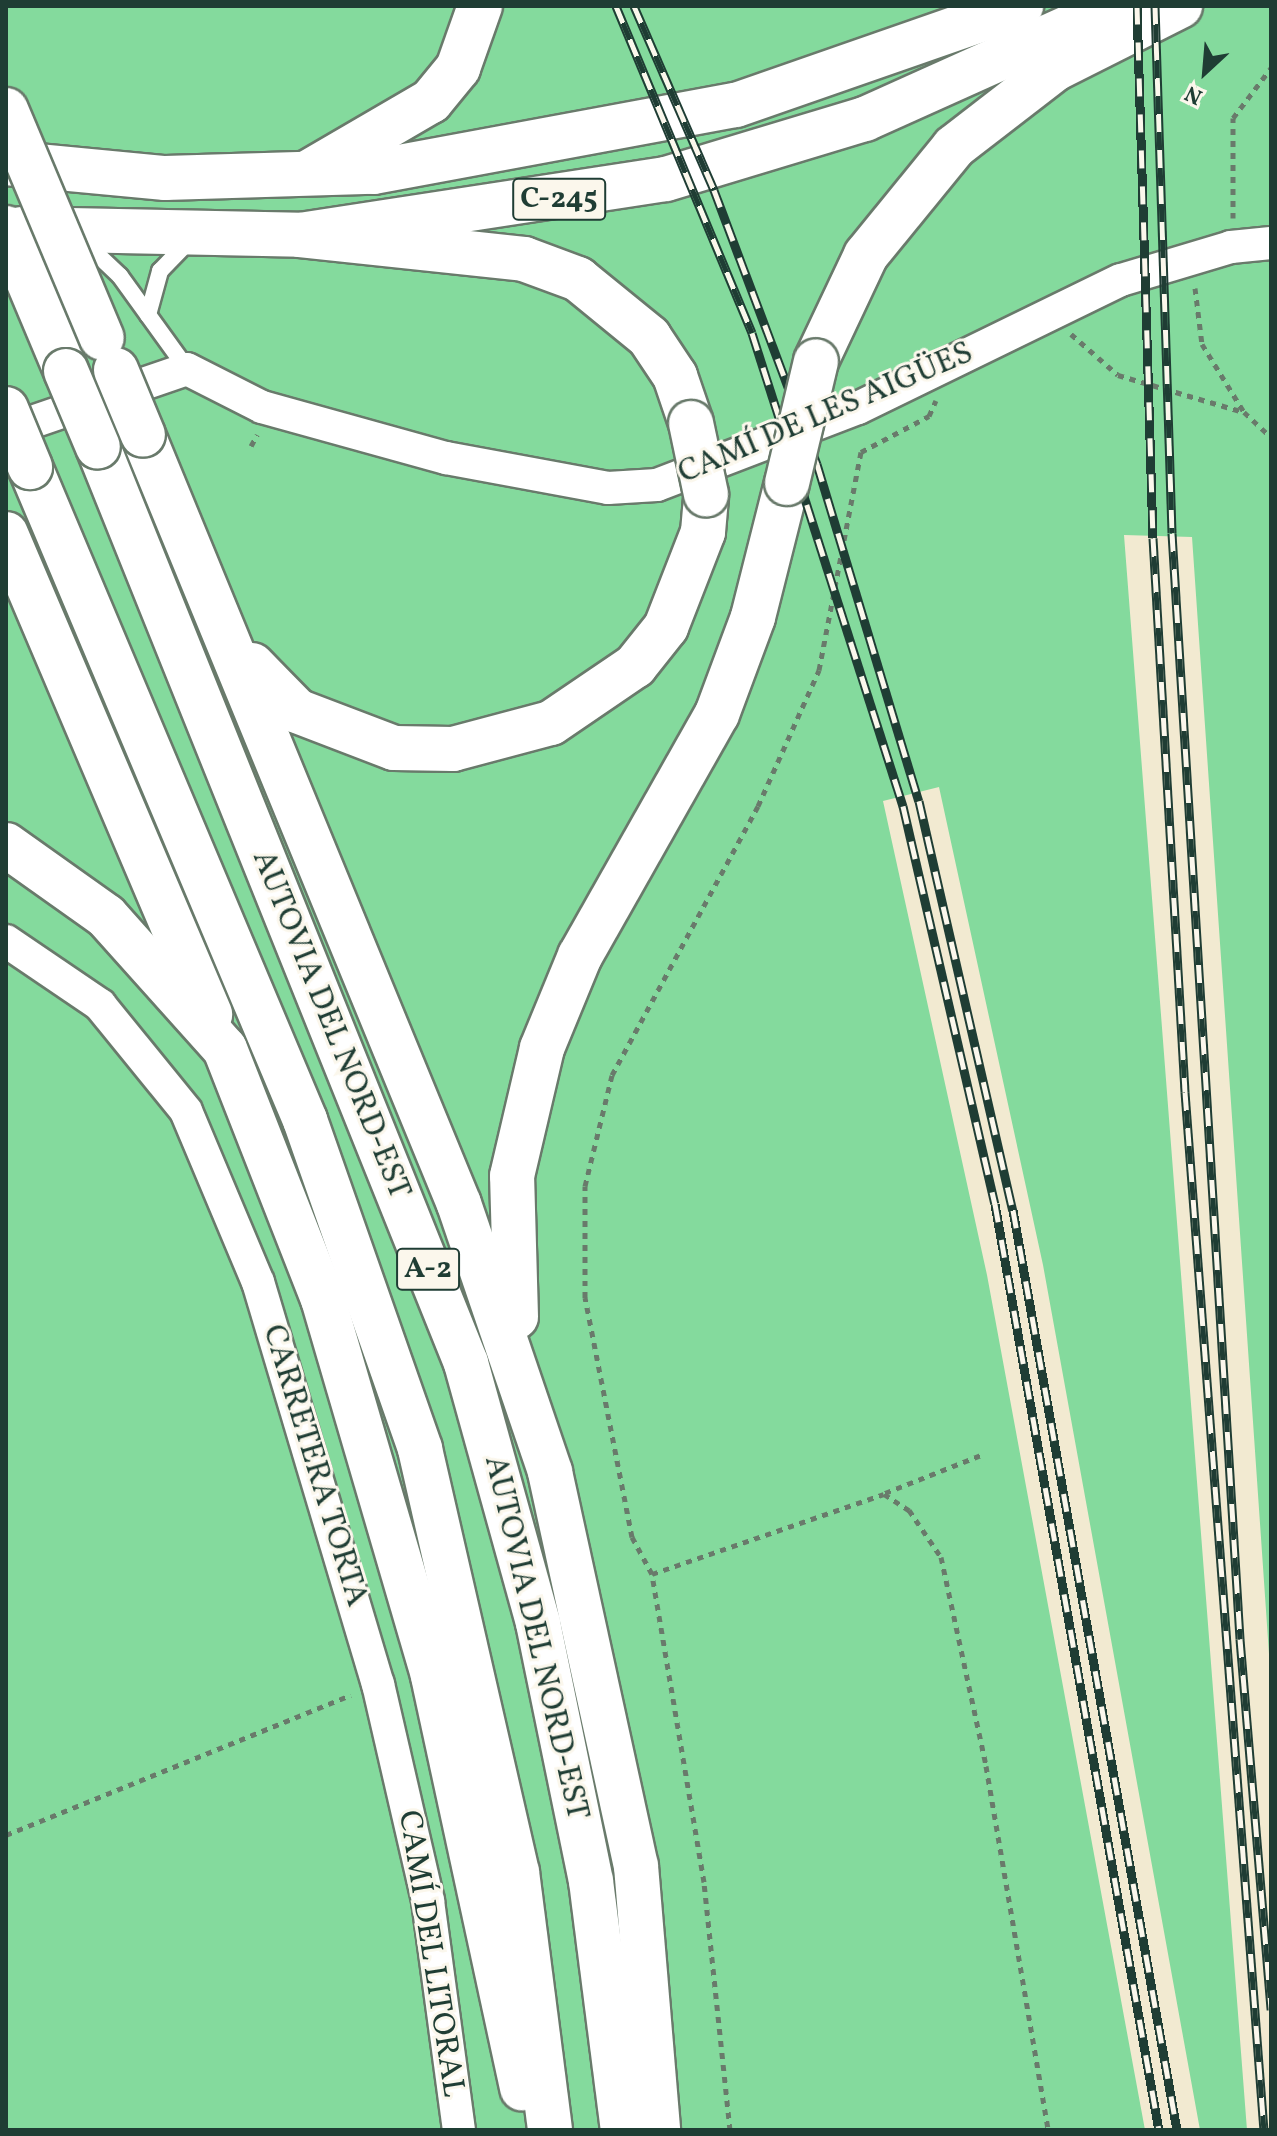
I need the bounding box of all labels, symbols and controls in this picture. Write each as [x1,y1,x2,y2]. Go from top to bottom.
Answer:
north arrow [1165,32,1245,112]
text: N [1180,77,1208,111]
road number: C-245 [511,173,607,225]
street label: CAMÍ DE LES AIGÜES [673,335,979,493]
street label: AUTOVIA DEL NORD-EST [242,845,418,1205]
road number: A-2 [396,1243,460,1295]
street label: CARRETERA TORTA [253,1320,375,1612]
street label: AUTOVIA DEL NORD-EST [474,1452,596,1824]
street label: CAMÍ DEL LITORAL [388,1808,472,2100]

